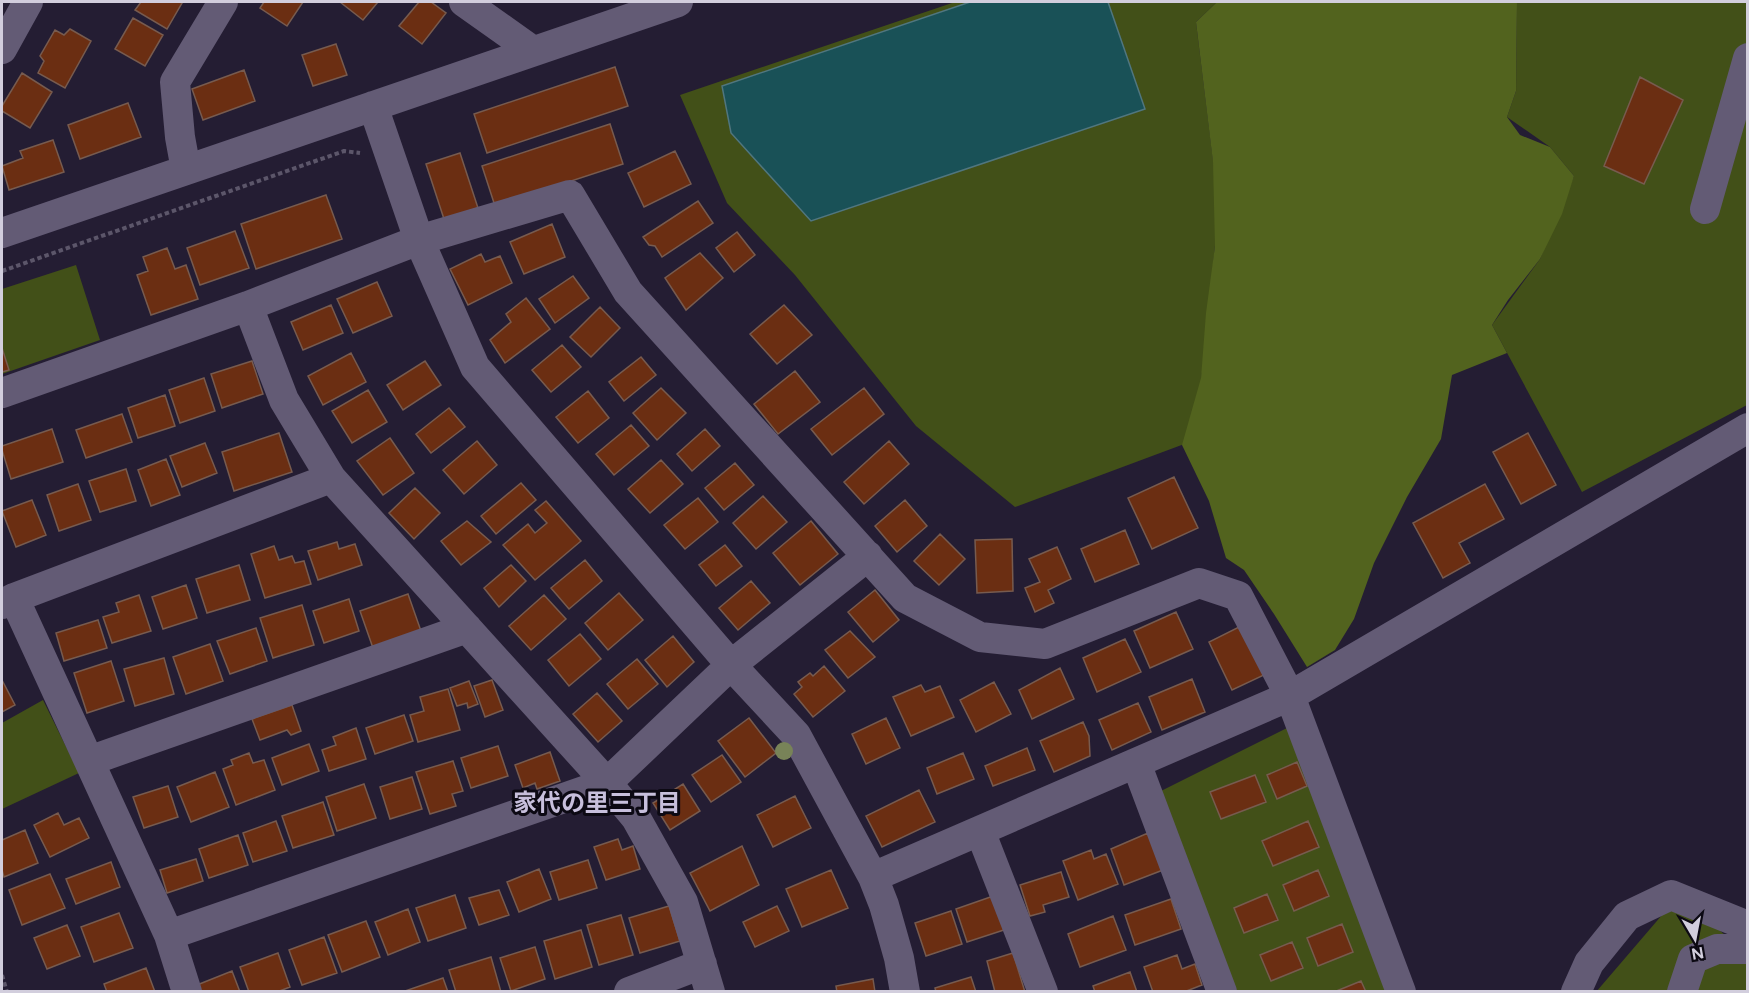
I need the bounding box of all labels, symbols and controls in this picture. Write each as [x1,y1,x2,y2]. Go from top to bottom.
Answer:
district label: 家代の里三丁目 [513,788,681,817]
north arrow [1665,909,1725,969]
text: N [1690,943,1705,964]

